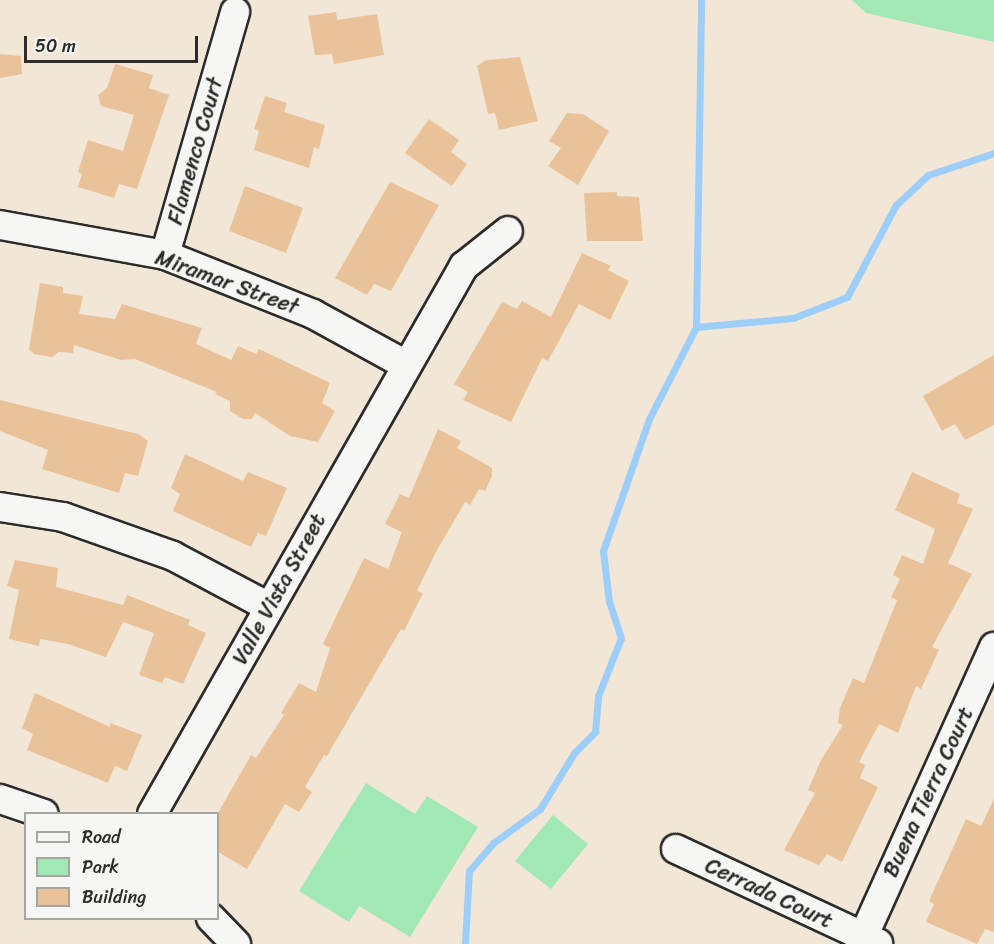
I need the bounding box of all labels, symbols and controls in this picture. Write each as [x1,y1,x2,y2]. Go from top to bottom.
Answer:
scale bar [27,24,201,62]
text: 50 m [35,30,76,62]
street label: Flamenco Court [161,74,229,228]
street label: Miramar Street [152,244,302,320]
street label: Valle Vista Street [226,508,332,670]
street label: Buena Tierra Court [877,702,979,882]
legend [24,812,219,920]
text: Road [82,821,121,853]
text: Park [82,851,119,883]
street label: Cerrada Court [701,852,837,934]
text: Building [82,881,146,913]

